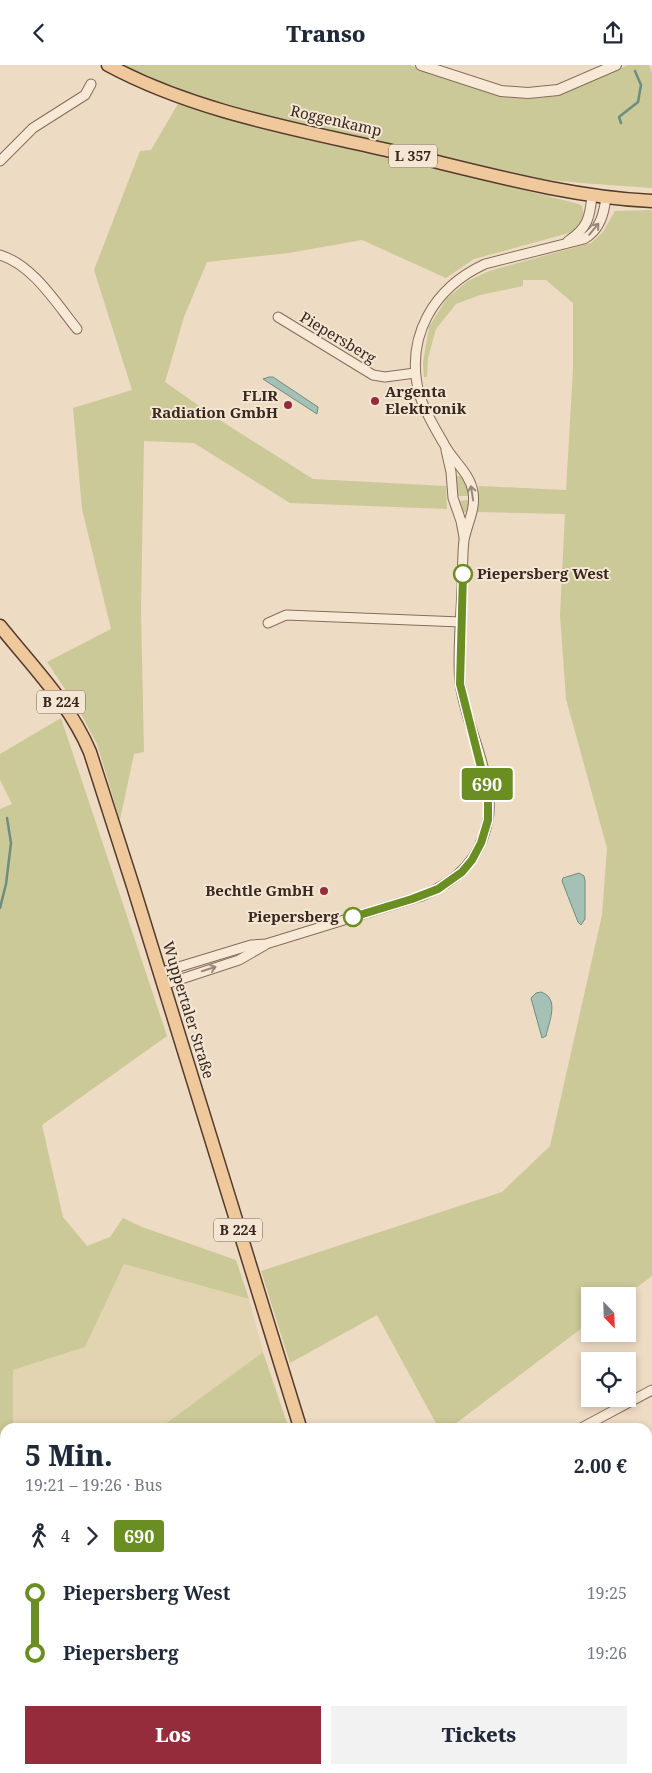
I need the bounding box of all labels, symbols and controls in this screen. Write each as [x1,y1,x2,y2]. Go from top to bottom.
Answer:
text: Transo [286,18,366,48]
icon: back [25,19,53,47]
icon: share [599,19,627,47]
street label: Roggenkamp [289,100,384,140]
road number: L 357 [389,145,437,167]
one-way arrow [588,223,599,236]
street label: Piepersberg [297,307,380,368]
place label: Argenta Elektronik [385,381,467,418]
place label: FLIR Radiation GmbH [151,385,278,422]
marker: Argenta Elektronik [369,395,381,407]
marker: FLIR Radiation GmbH [282,399,294,411]
one-way arrow [467,485,477,501]
place label: Piepersberg West [477,563,609,583]
marker: Piepersberg West [453,564,473,584]
road number: B 224 [37,691,85,714]
line badge: 690 [458,768,516,800]
text: 690 [472,772,502,796]
place label: Bechtle GmbH [205,880,314,900]
marker: Bechtle GmbH [318,885,330,897]
place label: Piepersberg [248,906,340,926]
marker: Piepersberg [343,907,363,927]
street label: Wuppertaler Straße [159,939,219,1081]
one-way arrow [201,964,217,974]
road number: B 224 [214,1219,262,1241]
north arrow [581,1287,636,1343]
map controls [581,1287,636,1407]
button: locate [581,1352,636,1407]
text: 5 Min. [25,1436,113,1474]
text: 2.00 € [574,1453,627,1479]
text: 19:21 – 19:26 · Bus [25,1474,162,1496]
icon: walk [25,1522,53,1550]
icon: forward [78,1522,106,1550]
text: 690 [124,1524,154,1548]
text: 4 [61,1525,70,1547]
text: Piepersberg West [63,1580,230,1606]
text: 19:25 [587,1582,627,1604]
text: Piepersberg [63,1640,179,1666]
text: 19:26 [587,1642,627,1664]
button: Los [25,1706,321,1764]
button: Tickets [331,1706,627,1764]

